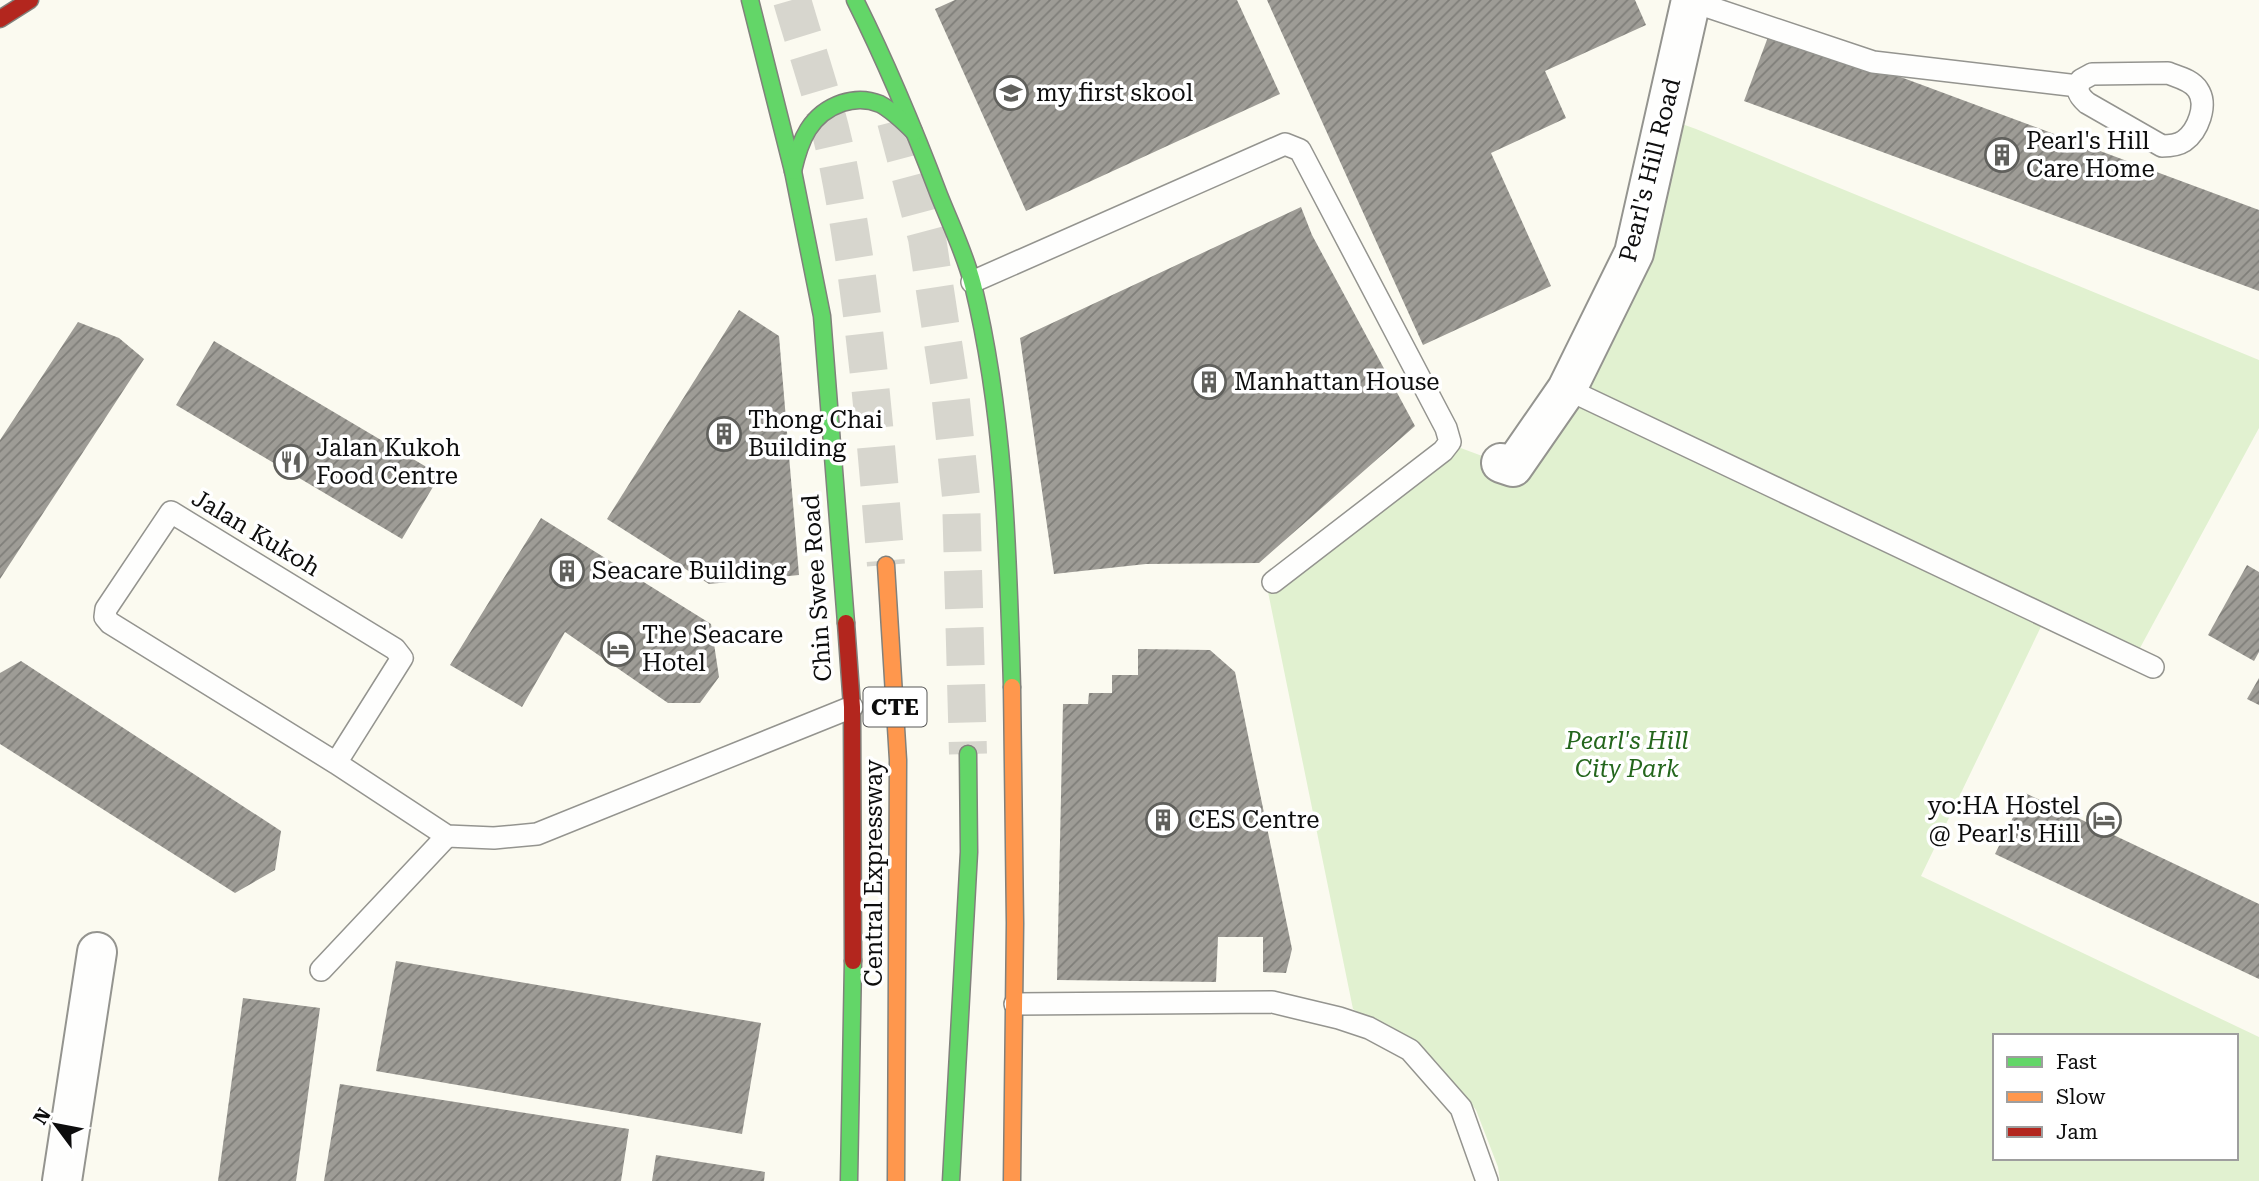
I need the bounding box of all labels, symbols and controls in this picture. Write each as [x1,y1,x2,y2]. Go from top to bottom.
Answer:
school or university icon: my first skool [992,74,1030,112]
street label: Pearl's Hill Road [1614,75,1686,265]
place label: my first skool [1036,79,1193,107]
place label: Pearl's Hill Care Home [2026,127,2155,183]
building icon: Pearl's Hill Care Home [1983,136,2021,174]
building icon: Manhattan House [1190,363,1228,401]
place label: Manhattan House [1234,368,1440,396]
place label: Thong Chai Building [748,406,883,462]
building icon: Thong Chai Building [705,415,743,453]
place label: Jalan Kukoh Food Centre [316,434,460,490]
restaurant icon: Jalan Kukoh Food Centre [272,443,310,481]
street label: Jalan Kukoh [187,484,325,582]
street label: Chin Swee Road [796,493,838,683]
building icon: Seacare Building [548,552,586,590]
place label: Seacare Building [592,557,787,585]
place label: The Seacare Hotel [642,621,783,677]
hotel icon: The Seacare Hotel [599,630,637,668]
road number: CTE [864,688,926,726]
park label: Pearl's Hill City Park [1565,727,1688,783]
street label: Central Expressway [860,759,888,987]
place label: yo:HA Hostel @ Pearl's Hill [1928,792,2080,848]
building icon: CES Centre [1144,801,1182,839]
hotel icon: yo:HA Hostel @ Pearl's Hill [2085,801,2123,839]
place label: CES Centre [1188,806,1319,834]
legend [1993,1034,2238,1160]
text: Fast [2056,1050,2097,1074]
text: Slow [2056,1085,2106,1109]
north arrow [21,1090,91,1160]
text: N [28,1104,56,1129]
text: Jam [2056,1120,2098,1144]

